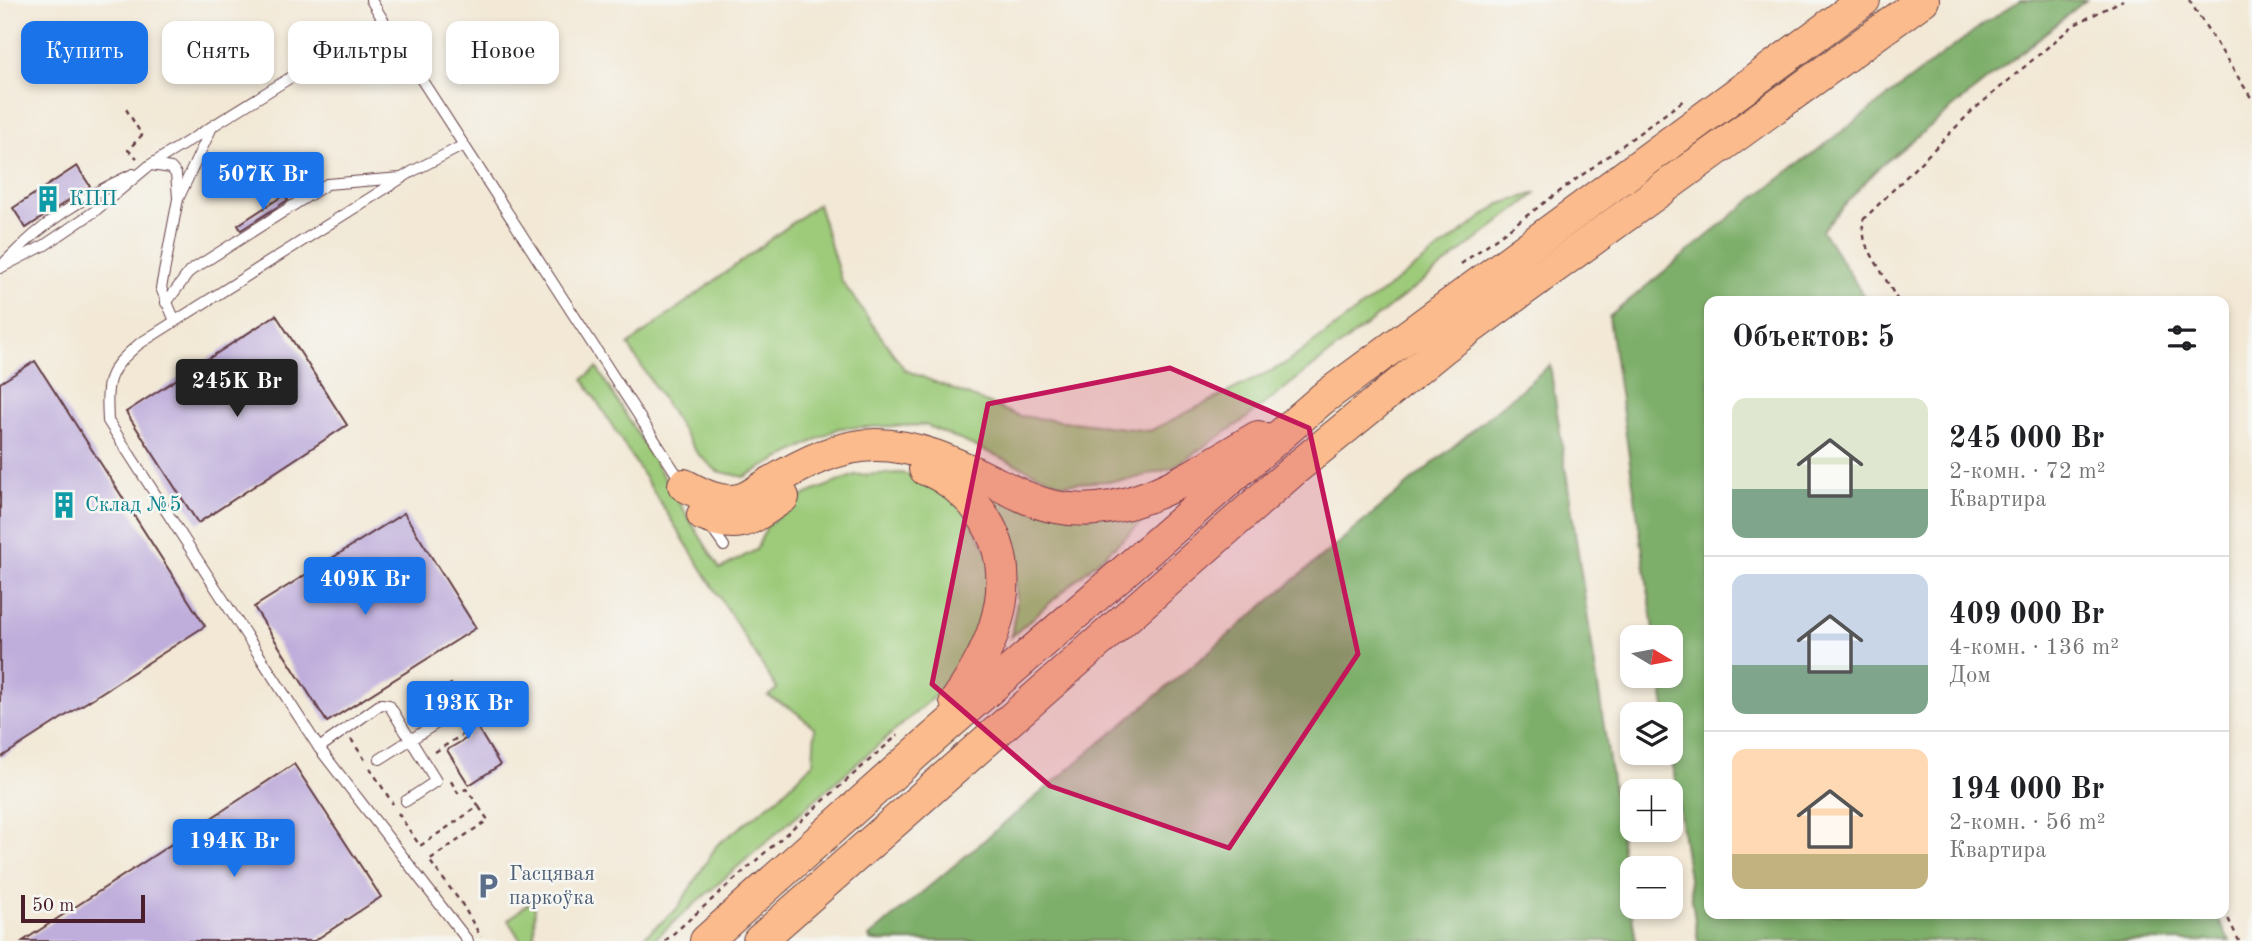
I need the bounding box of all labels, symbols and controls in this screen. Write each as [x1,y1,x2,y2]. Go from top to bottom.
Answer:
chip: Купить [21,21,148,84]
chip: Снять [162,21,274,84]
chip: Фильтры [288,21,432,84]
chip: Новое [446,21,559,84]
pin: 507K Br [198,152,328,212]
text: 507K Br [218,163,308,186]
building icon: КПП [33,184,63,214]
place label: КПП [69,189,117,210]
icon: filters [2163,319,2201,357]
text: Объектов: 5 [1732,323,1895,353]
pin: 245K Br [172,360,302,419]
text: 245K Br [192,370,282,393]
text: 245 000 Br [1949,424,2105,454]
icon: home [1788,426,1872,510]
text: 2-комн. · 72 m² [1949,460,2106,483]
text: Квартира [1949,488,2047,511]
building icon: Склад №5 [49,490,79,520]
place label: Склад №5 [85,495,181,516]
pin: 409K Br [300,558,430,617]
text: 409K Br [320,568,410,591]
text: 409 000 Br [1949,600,2105,630]
icon: home [1788,602,1872,686]
north arrow [1620,625,1684,688]
map controls [1620,625,1683,919]
text: 4-комн. · 136 m² [1949,636,2119,659]
text: Дом [1949,664,1991,687]
pin: 193K Br [403,682,533,741]
text: 193K Br [423,692,513,715]
button: layers [1620,702,1683,765]
text: 194 000 Br [1949,775,2105,805]
icon: home [1788,777,1872,861]
button: + [1620,779,1683,842]
text: 2-комн. · 56 m² [1949,811,2106,834]
pin: 194K Br [169,820,299,879]
text: 194K Br [189,830,279,853]
text: Квартира [1949,839,2047,862]
button: − [1620,856,1683,919]
place label: Гасцявая паркоўка [509,864,595,909]
parking icon: Гасцявая паркоўка [473,871,503,901]
scale bar [21,892,145,924]
text: 50 m [32,897,74,916]

